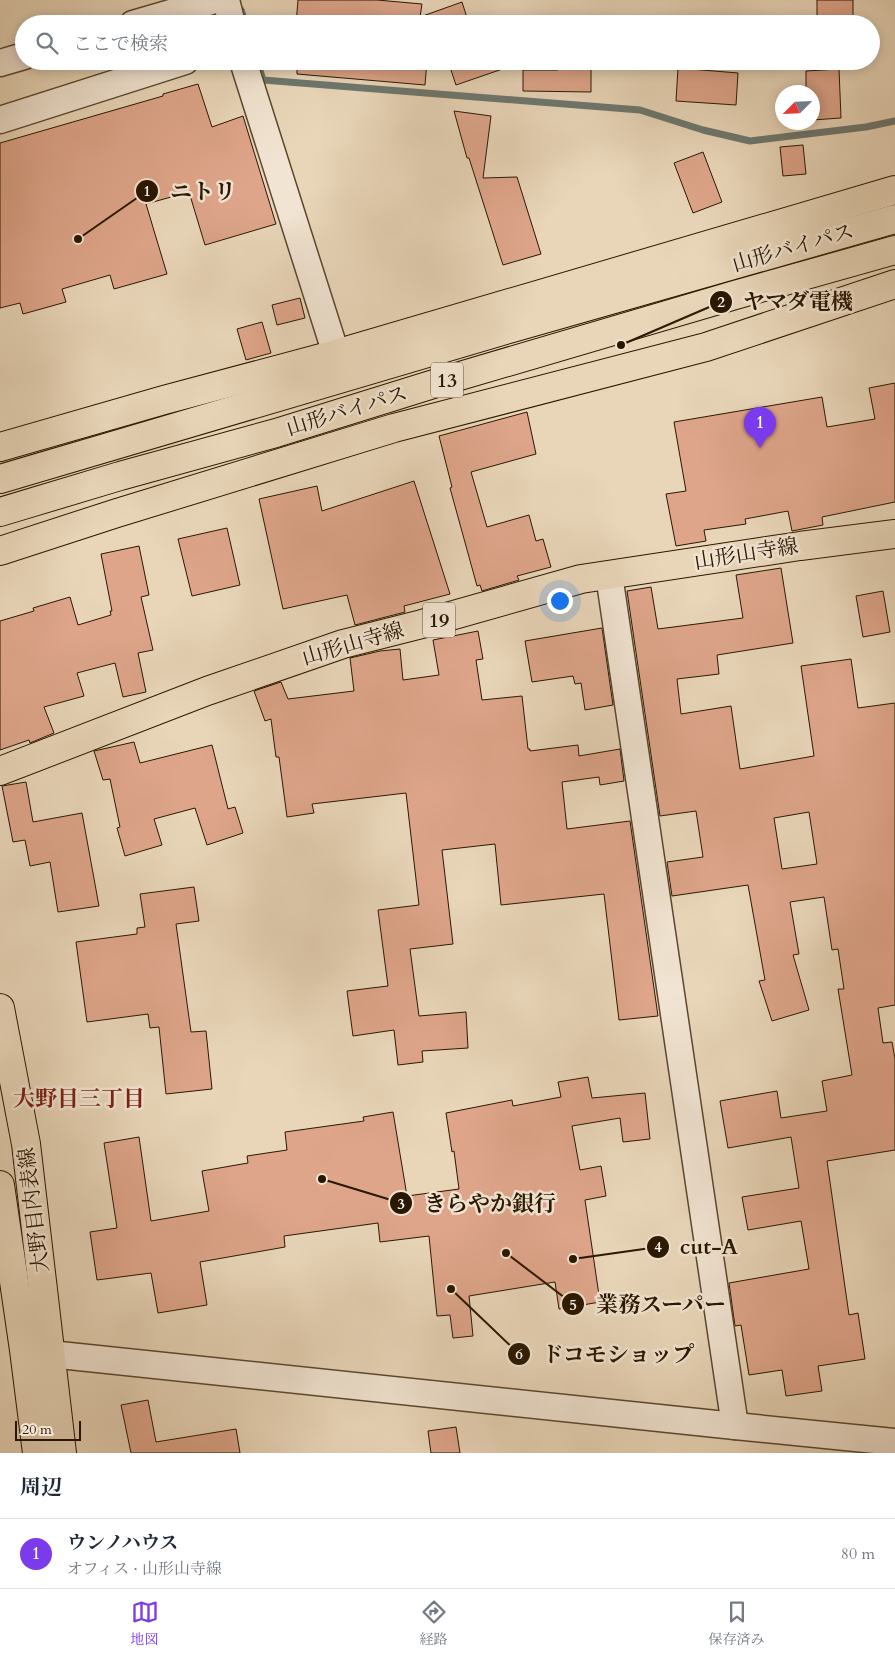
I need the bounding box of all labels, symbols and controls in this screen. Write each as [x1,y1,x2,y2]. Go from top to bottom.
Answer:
search box [15,15,880,70]
icon: search [33,29,61,57]
text: ここで検索 [73,31,168,57]
north arrow [775,85,820,130]
callout: ニトリ [135,172,246,209]
text: ニトリ [170,177,236,207]
text: 1 [143,181,151,201]
street label: 山形バイパス [729,217,857,279]
callout: ヤマダ電機 [708,283,863,320]
text: ヤマダ電機 [743,287,853,317]
text: 2 [717,292,725,312]
road number: 13 [431,362,463,398]
street label: 山形バイパス [283,379,411,443]
pin: 1 [744,407,776,448]
street label: 山形山寺線 [692,531,800,577]
your location [547,588,573,614]
road number: 19 [423,602,455,638]
street label: 山形山寺線 [299,616,407,672]
district label: 大野目三丁目 [13,1084,145,1114]
street label: 大野目内表線 [12,1146,56,1274]
callout: きらやか銀行 [389,1185,566,1222]
text: きらやか銀行 [424,1189,556,1219]
text: 3 [397,1194,405,1214]
callout: cut-A [645,1228,748,1265]
text: cut-A [680,1232,739,1262]
text: 4 [654,1237,662,1257]
callout: 業務スーパー [561,1286,736,1323]
text: 業務スーパー [596,1290,726,1320]
text: 5 [569,1295,577,1315]
callout: ドコモショップ [506,1335,705,1372]
text: ドコモショップ [542,1340,694,1370]
text: 6 [515,1344,523,1364]
scale bar [15,1418,81,1441]
text: 20 m [22,1420,52,1439]
text: 周辺 [20,1473,62,1502]
text: ウンノハウス [67,1530,178,1556]
text: 1 [32,1543,40,1565]
text: 80 m [841,1543,875,1565]
text: オフィス · 山形山寺線 [67,1558,222,1580]
tab: 地図 [131,1598,159,1649]
tab: 経路 [420,1598,448,1649]
tab: 保存済み [709,1598,765,1649]

